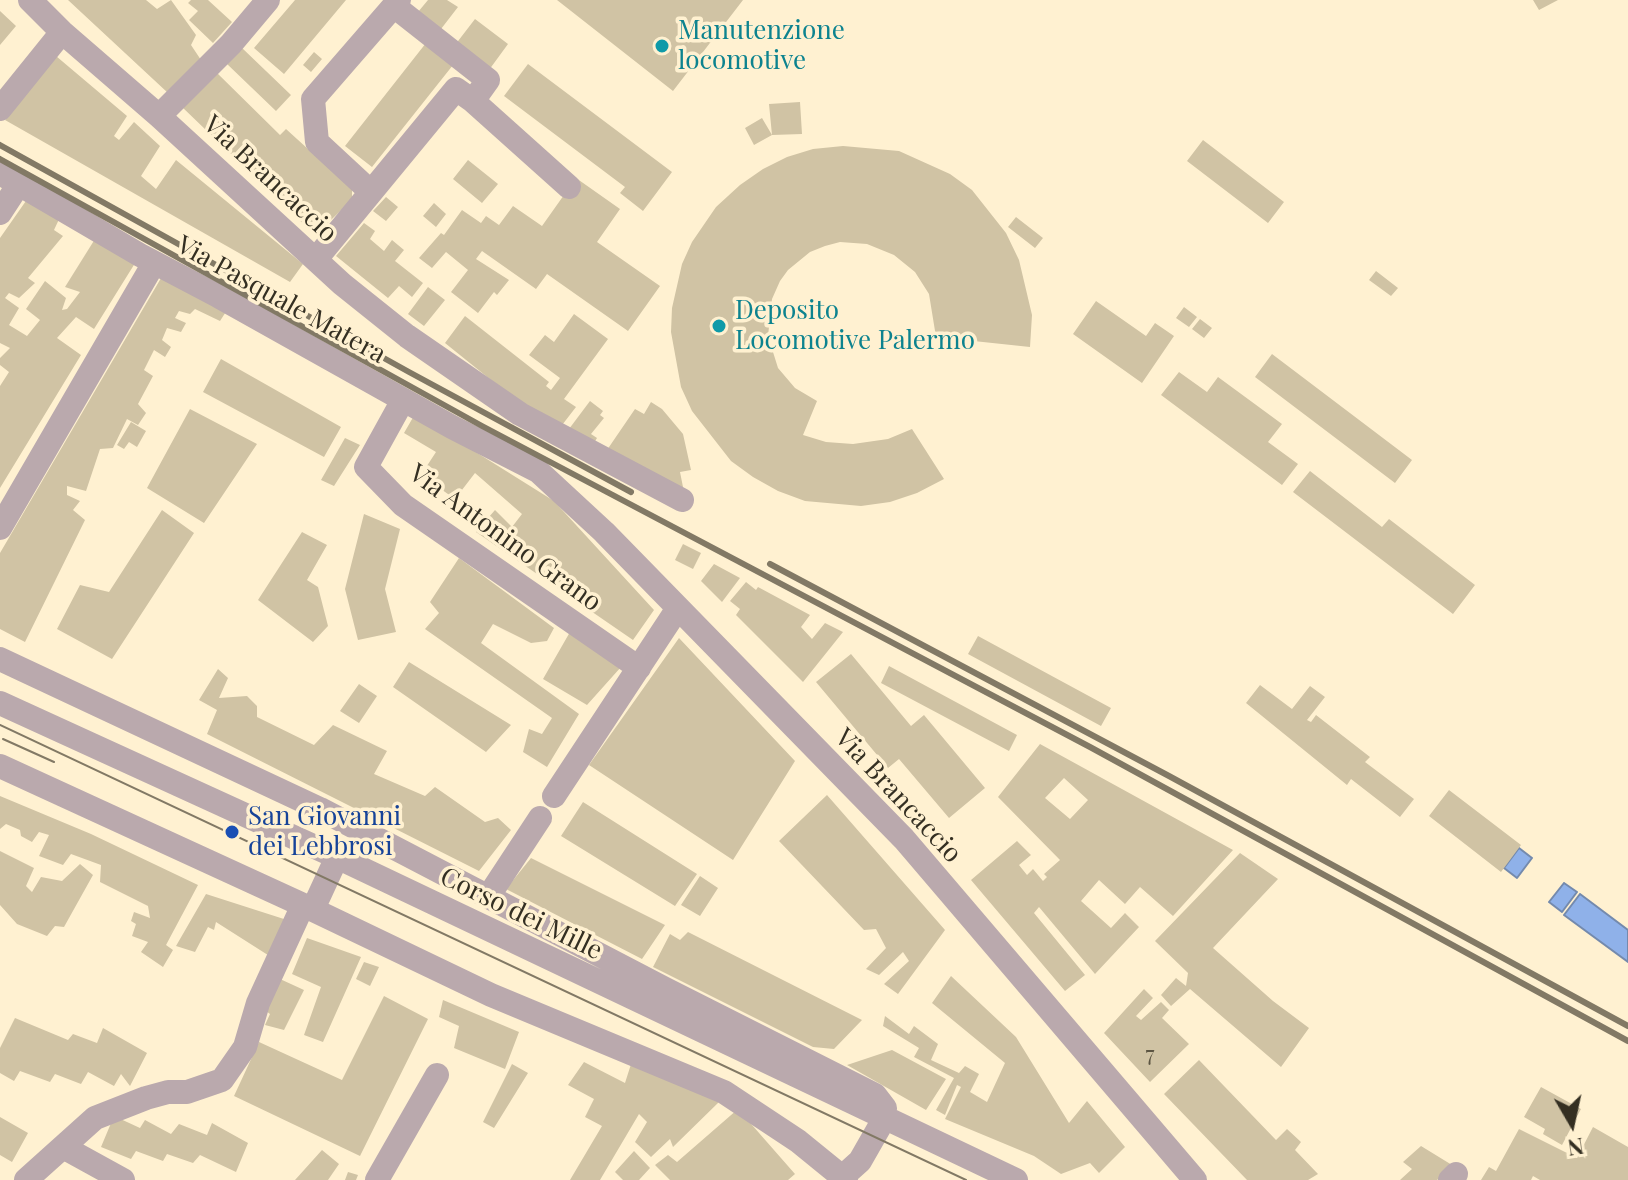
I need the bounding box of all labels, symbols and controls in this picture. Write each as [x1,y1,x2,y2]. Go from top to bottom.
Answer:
place label: Manutenzione locomotive [678,15,845,76]
marker: Manutenzione locomotive [653,37,671,55]
street label: Via Brancaccio [197,109,343,249]
street label: Via Pasquale Matera [171,230,391,370]
place label: Deposito Locomotive Palermo [735,295,975,356]
marker: Deposito Locomotive Palermo [710,317,728,335]
street label: Via Antonino Grano [403,458,607,618]
street label: Via Brancaccio [828,723,968,869]
place label: San Giovanni dei Lebbrosi [248,801,401,862]
marker: San Giovanni dei Lebbrosi [223,823,241,841]
street label: Corso dei Mille [435,861,607,967]
house number: 7 [1146,1042,1154,1068]
north arrow [1532,1084,1612,1164]
text: N [1566,1132,1586,1164]

